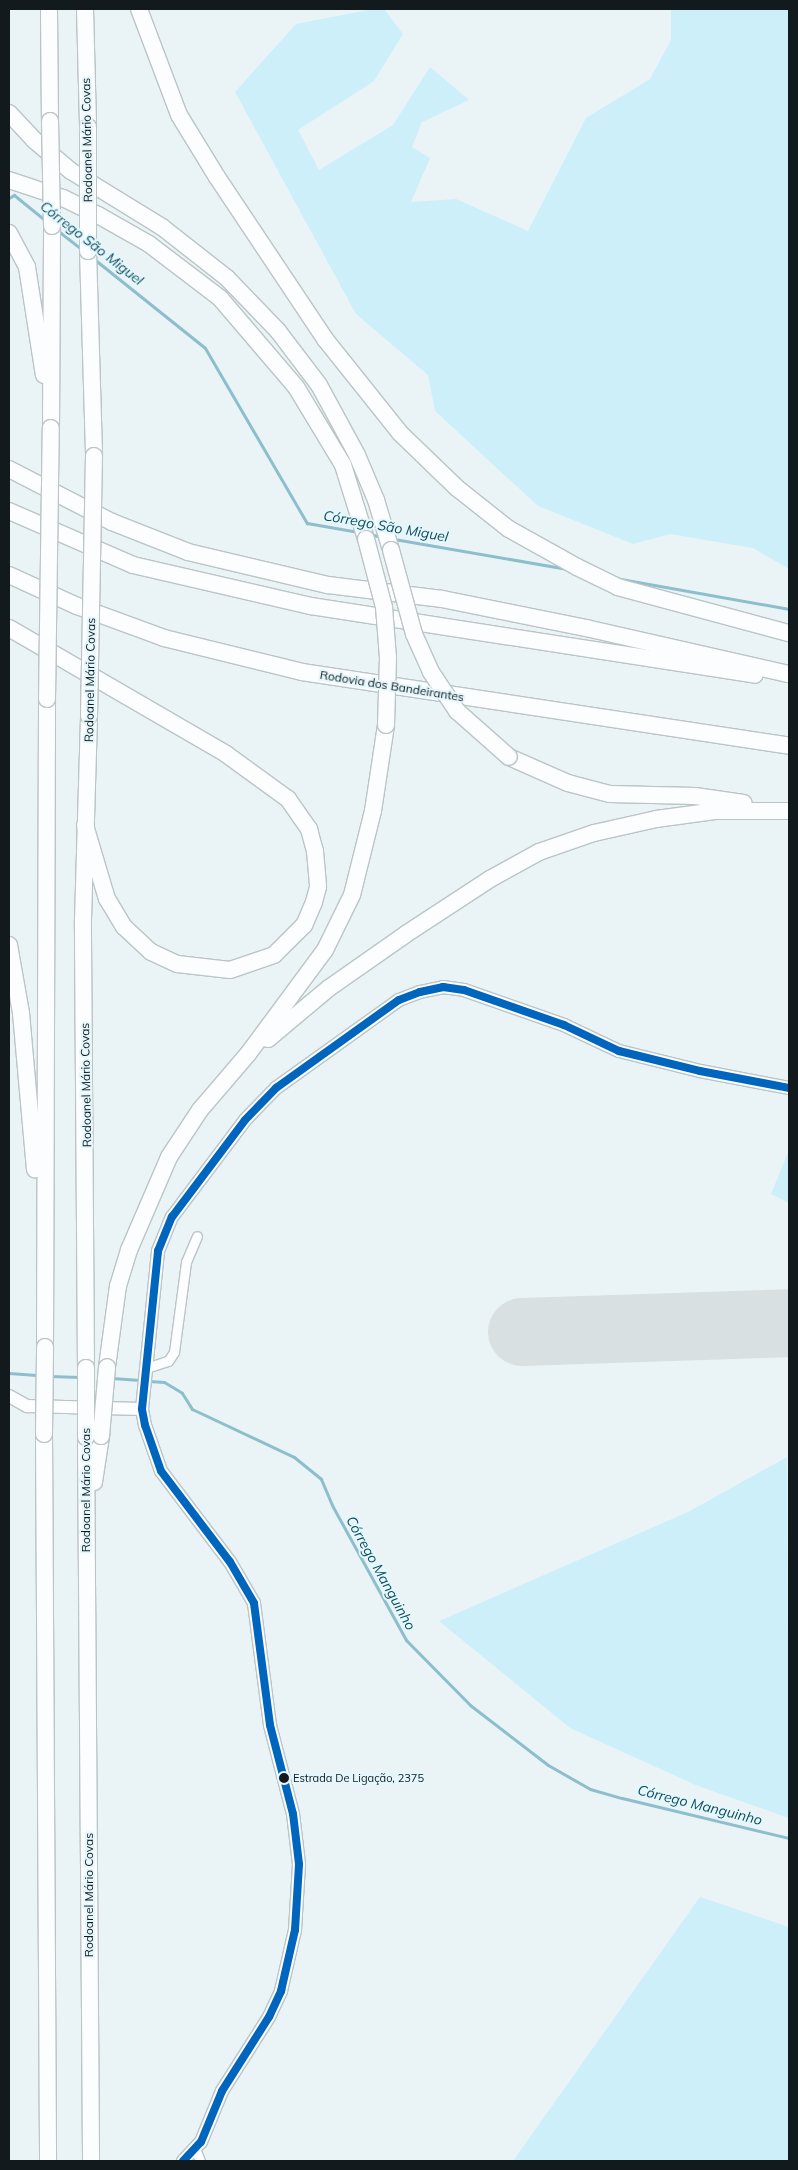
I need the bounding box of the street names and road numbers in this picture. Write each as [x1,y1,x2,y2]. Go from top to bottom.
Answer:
street label: Rodoanel Mário Covas [79,78,95,202]
street label: Rodoanel Mário Covas [82,618,98,742]
street label: Rodovia dos Bandeirantes [319,667,465,705]
street label: Rodoanel Mário Covas [78,1023,94,1147]
street label: Rodoanel Mário Covas [79,1428,93,1552]
street label: Rodoanel Mário Covas [82,1833,96,1957]

